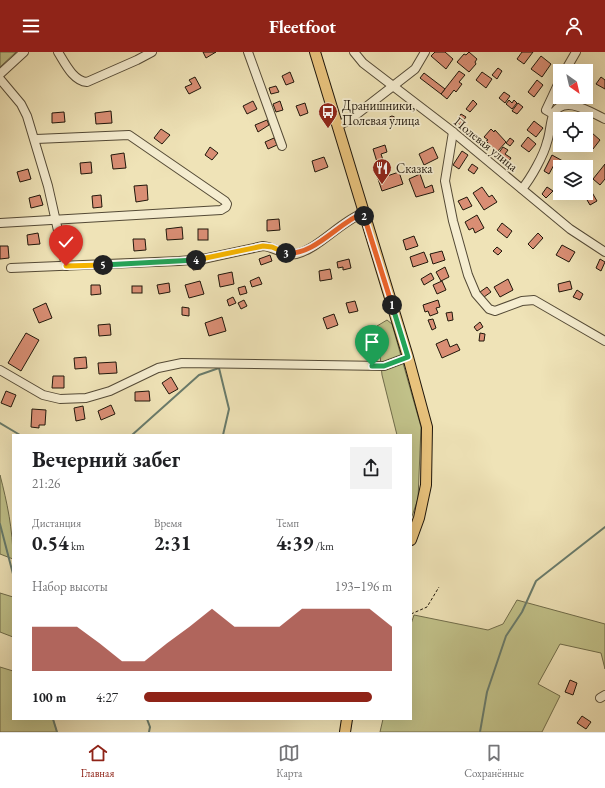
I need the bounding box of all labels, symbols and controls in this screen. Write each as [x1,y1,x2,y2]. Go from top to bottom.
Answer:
icon: menu [20,15,42,37]
text: Fleetfoot [269,15,336,38]
icon: person [563,15,585,37]
north arrow [553,64,593,104]
map controls [553,64,593,200]
place label: Дранишники, Полевая улица [342,97,420,129]
bus stop icon: Дранишники, Полевая улица [317,101,339,129]
button: locate [553,112,593,152]
street label: Полевая улица [450,113,522,176]
restaurant icon: Сказка [371,157,393,185]
place label: Сказка [396,160,433,177]
button: layers [553,160,593,200]
pin: 2 [354,206,374,226]
text: 2 [361,209,367,223]
pin [49,225,83,266]
icon: check [55,231,77,253]
pin: 3 [276,243,296,263]
text: 3 [283,246,289,260]
pin: 4 [186,250,206,270]
text: 4 [193,253,199,267]
pin: 5 [93,255,113,275]
text: 5 [100,258,106,272]
pin: 1 [382,295,402,315]
text: 1 [389,298,395,312]
pin [355,325,389,366]
icon: arrive [361,331,383,353]
text: Вечерний забег [32,445,180,474]
button: share [350,447,392,489]
text: 21:26 [32,475,60,492]
text: Дистанция [32,516,81,530]
text: Время [154,516,182,530]
text: Темп [276,516,299,530]
text: 0.54 [32,530,69,556]
text: 2:31 [154,530,191,556]
text: 4:39 [276,530,313,556]
text: km [69,539,85,553]
text: /km [313,539,334,553]
text: Набор высоты [32,578,108,595]
text: 193–196 m [335,578,392,595]
text: 100 m [32,689,66,706]
text: 4:27 [96,689,118,706]
tab: Главная [81,742,114,780]
tab: Карта [276,742,302,780]
tab: Сохранённые [464,742,524,780]

